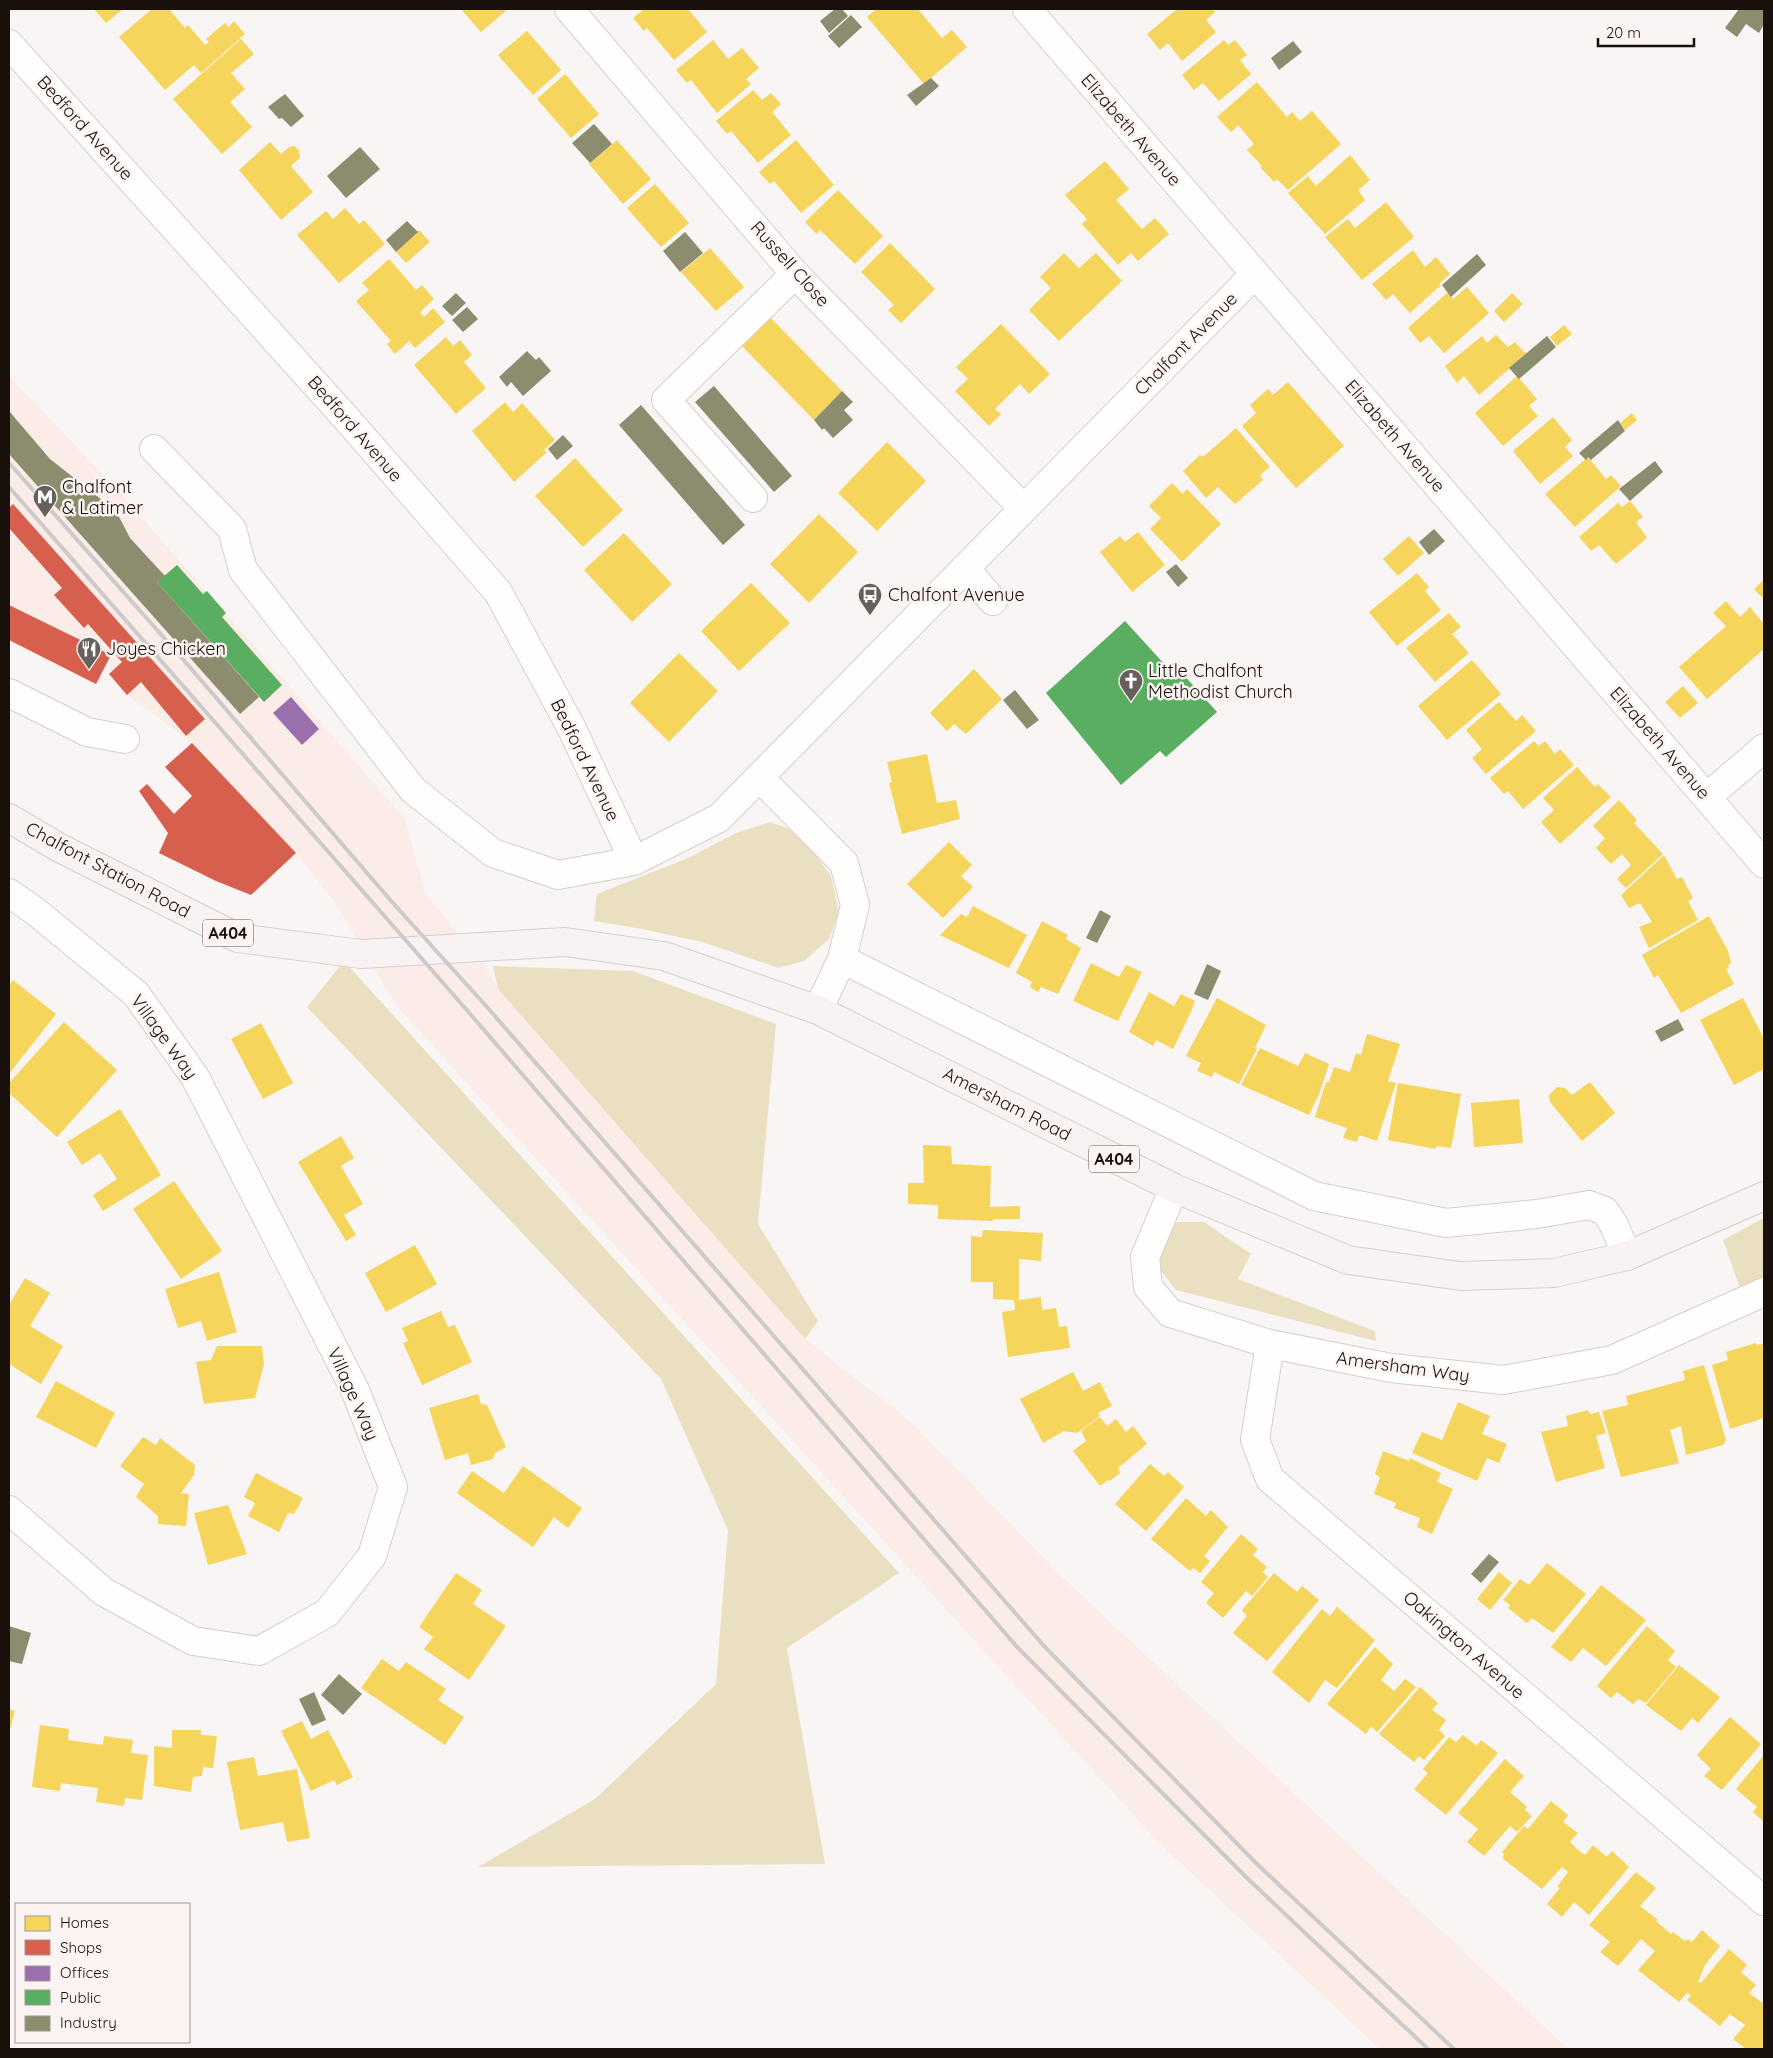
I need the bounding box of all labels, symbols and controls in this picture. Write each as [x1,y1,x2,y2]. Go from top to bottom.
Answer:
scale bar [1598,15,1694,47]
text: 20 m [1606,23,1641,42]
street label: Elizabeth Avenue [1076,69,1187,191]
street label: Bedford Avenue [32,70,139,185]
street label: Russell Close [746,216,835,311]
street label: Chalfont Avenue [1129,287,1242,400]
street label: Bedford Avenue [303,371,408,487]
street label: Elizabeth Avenue [1340,375,1451,497]
place label: Chalfont & Latimer [62,475,143,519]
metro station icon: Chalfont & Latimer [32,484,58,518]
bus stop icon: Chalfont Avenue [857,582,883,616]
place label: Chalfont Avenue [888,583,1025,606]
restaurant icon: Joyes Chicken [76,636,102,670]
place label: Joyes Chicken [106,637,226,660]
place label: Little Chalfont Methodist Church [1148,659,1293,703]
church icon: Little Chalfont Methodist Church [1118,668,1144,702]
street label: Elizabeth Avenue [1605,682,1716,804]
street label: Bedford Avenue [546,695,625,825]
street label: Chalfont Station Road [22,816,194,923]
road number: A404 [203,920,253,946]
street label: Village Way [126,990,203,1084]
street label: Amersham Road [939,1061,1075,1146]
road number: A404 [1089,1146,1139,1172]
street label: Village Way [323,1344,384,1444]
street label: Amersham Way [1335,1346,1471,1387]
street label: Oakington Avenue [1399,1586,1530,1704]
legend [15,1903,190,2043]
text: Homes [60,1913,109,1932]
text: Shops [60,1938,102,1957]
text: Offices [60,1963,109,1982]
text: Public [60,1988,101,2007]
text: Industry [60,2013,117,2032]

